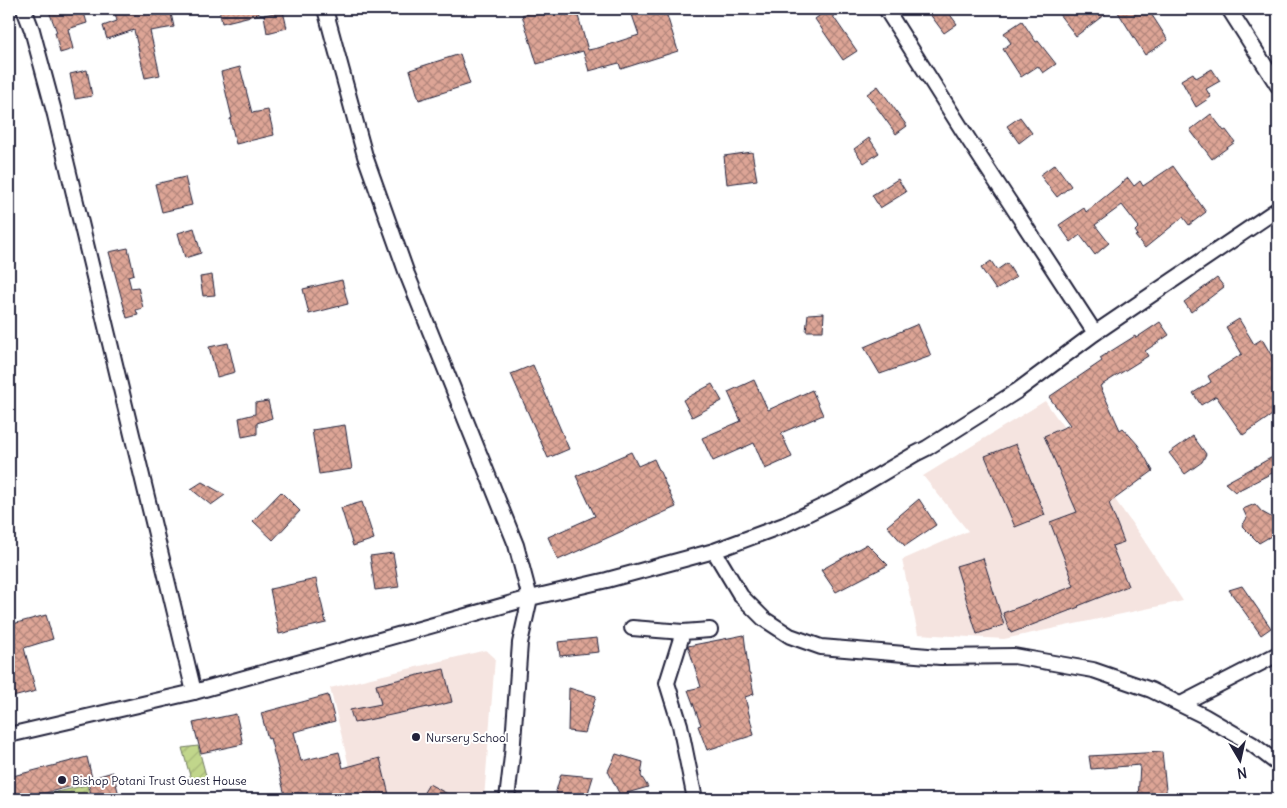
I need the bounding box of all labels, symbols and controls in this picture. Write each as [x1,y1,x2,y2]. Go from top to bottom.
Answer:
place label: Nursery School [426,730,509,745]
marker: Nursery School [410,731,422,743]
north arrow [1214,736,1264,786]
text: N [1236,763,1248,782]
place label: Bishop Potani Trust Guest House [72,773,247,788]
marker: Bishop Potani Trust Guest House [56,774,68,786]

